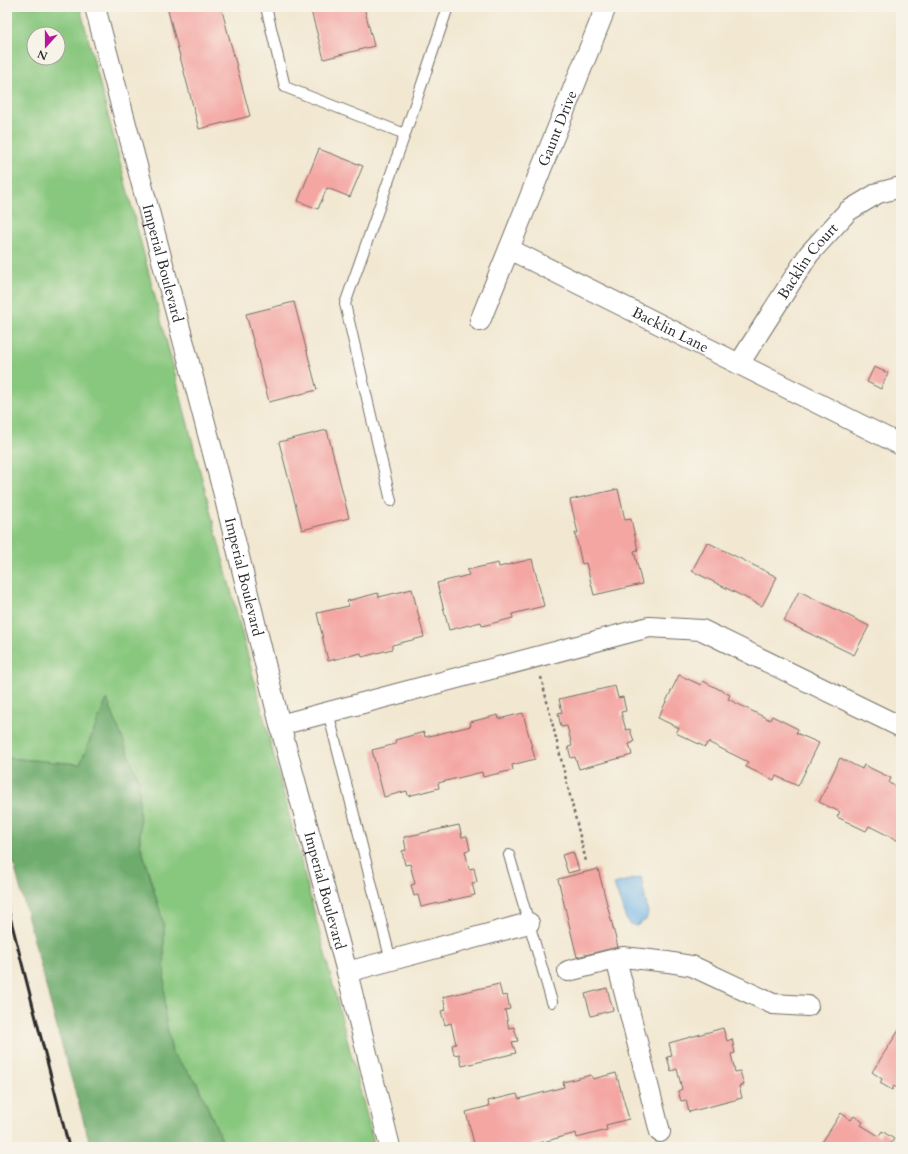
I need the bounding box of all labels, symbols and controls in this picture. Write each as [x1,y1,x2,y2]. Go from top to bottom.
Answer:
north arrow [26,26,66,66]
text: N [35,46,50,64]
street label: Gaunt Drive [533,87,582,169]
street label: Imperial Boulevard [138,202,188,324]
street label: Backlin Court [773,218,843,303]
street label: Backlin Lane [629,302,712,357]
street label: Imperial Boulevard [220,516,268,638]
street label: Imperial Boulevard [299,829,350,952]

